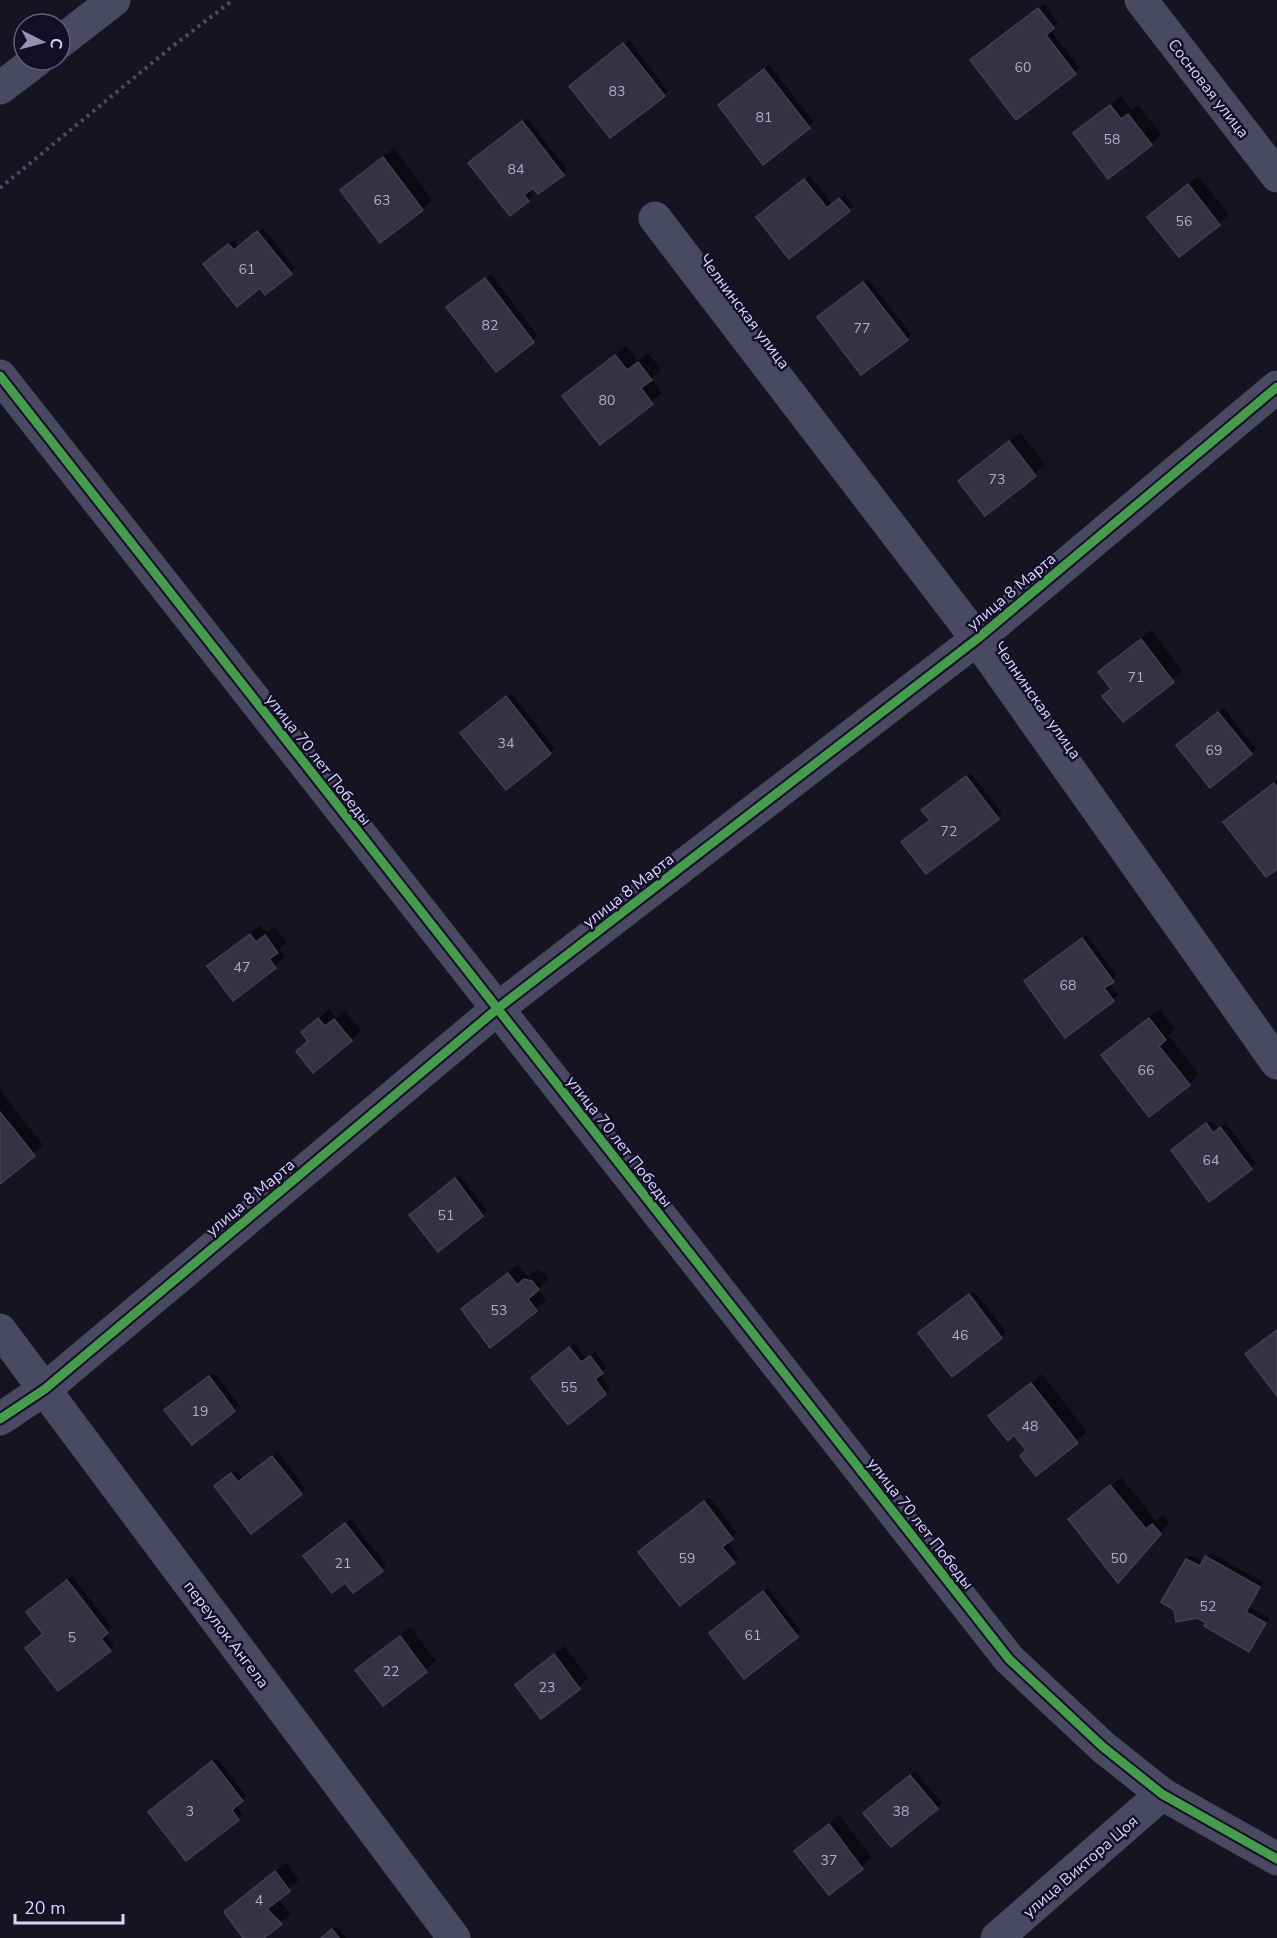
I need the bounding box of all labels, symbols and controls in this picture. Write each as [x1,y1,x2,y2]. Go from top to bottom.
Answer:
north arrow [12,12,72,72]
street label: Сосновая улица [1162,34,1254,143]
text: С [44,37,67,50]
house number: 60 [1015,58,1031,77]
house number: 83 [609,82,625,101]
house number: 81 [756,108,772,127]
house number: 58 [1104,130,1120,149]
house number: 84 [508,160,524,179]
house number: 63 [374,191,390,210]
house number: 56 [1176,212,1192,231]
street label: Челнинская улица [694,250,795,374]
house number: 61 [239,260,255,279]
house number: 82 [482,316,498,335]
house number: 77 [854,319,870,338]
house number: 80 [599,391,615,410]
house number: 73 [989,470,1005,489]
street label: улица 8 Марта [962,548,1061,636]
street label: Челнинская улица [988,637,1086,764]
house number: 71 [1128,668,1144,687]
street label: улица 70 лет Победы [260,689,376,830]
house number: 34 [498,734,514,753]
house number: 69 [1206,741,1222,760]
house number: 72 [941,822,957,841]
street label: улица 8 Марта [579,848,679,933]
house number: 47 [234,958,250,977]
house number: 68 [1060,976,1076,995]
house number: 66 [1138,1061,1154,1080]
street label: улица 70 лет Победы [561,1071,677,1212]
house number: 64 [1203,1151,1219,1170]
street label: улица 8 Марта [201,1154,300,1242]
house number: 51 [438,1206,454,1225]
house number: 53 [491,1301,507,1320]
house number: 46 [952,1326,968,1345]
house number: 55 [561,1378,577,1397]
house number: 19 [192,1402,208,1421]
house number: 48 [1022,1417,1038,1436]
street label: улица 70 лет Победы [862,1453,978,1594]
house number: 59 [679,1549,695,1568]
house number: 50 [1111,1549,1127,1568]
house number: 21 [335,1554,351,1573]
street label: переулок Ангела [179,1576,274,1693]
house number: 52 [1200,1597,1216,1616]
house number: 61 [745,1626,761,1645]
house number: 5 [68,1628,76,1647]
house number: 22 [383,1662,399,1681]
house number: 23 [539,1678,555,1697]
house number: 3 [186,1802,194,1821]
house number: 38 [893,1802,909,1821]
street label: улица Виктора Цоя [1018,1811,1143,1923]
house number: 37 [821,1851,837,1870]
scale bar [15,1887,123,1925]
house number: 4 [255,1891,263,1910]
text: 20 m [24,1896,66,1920]

